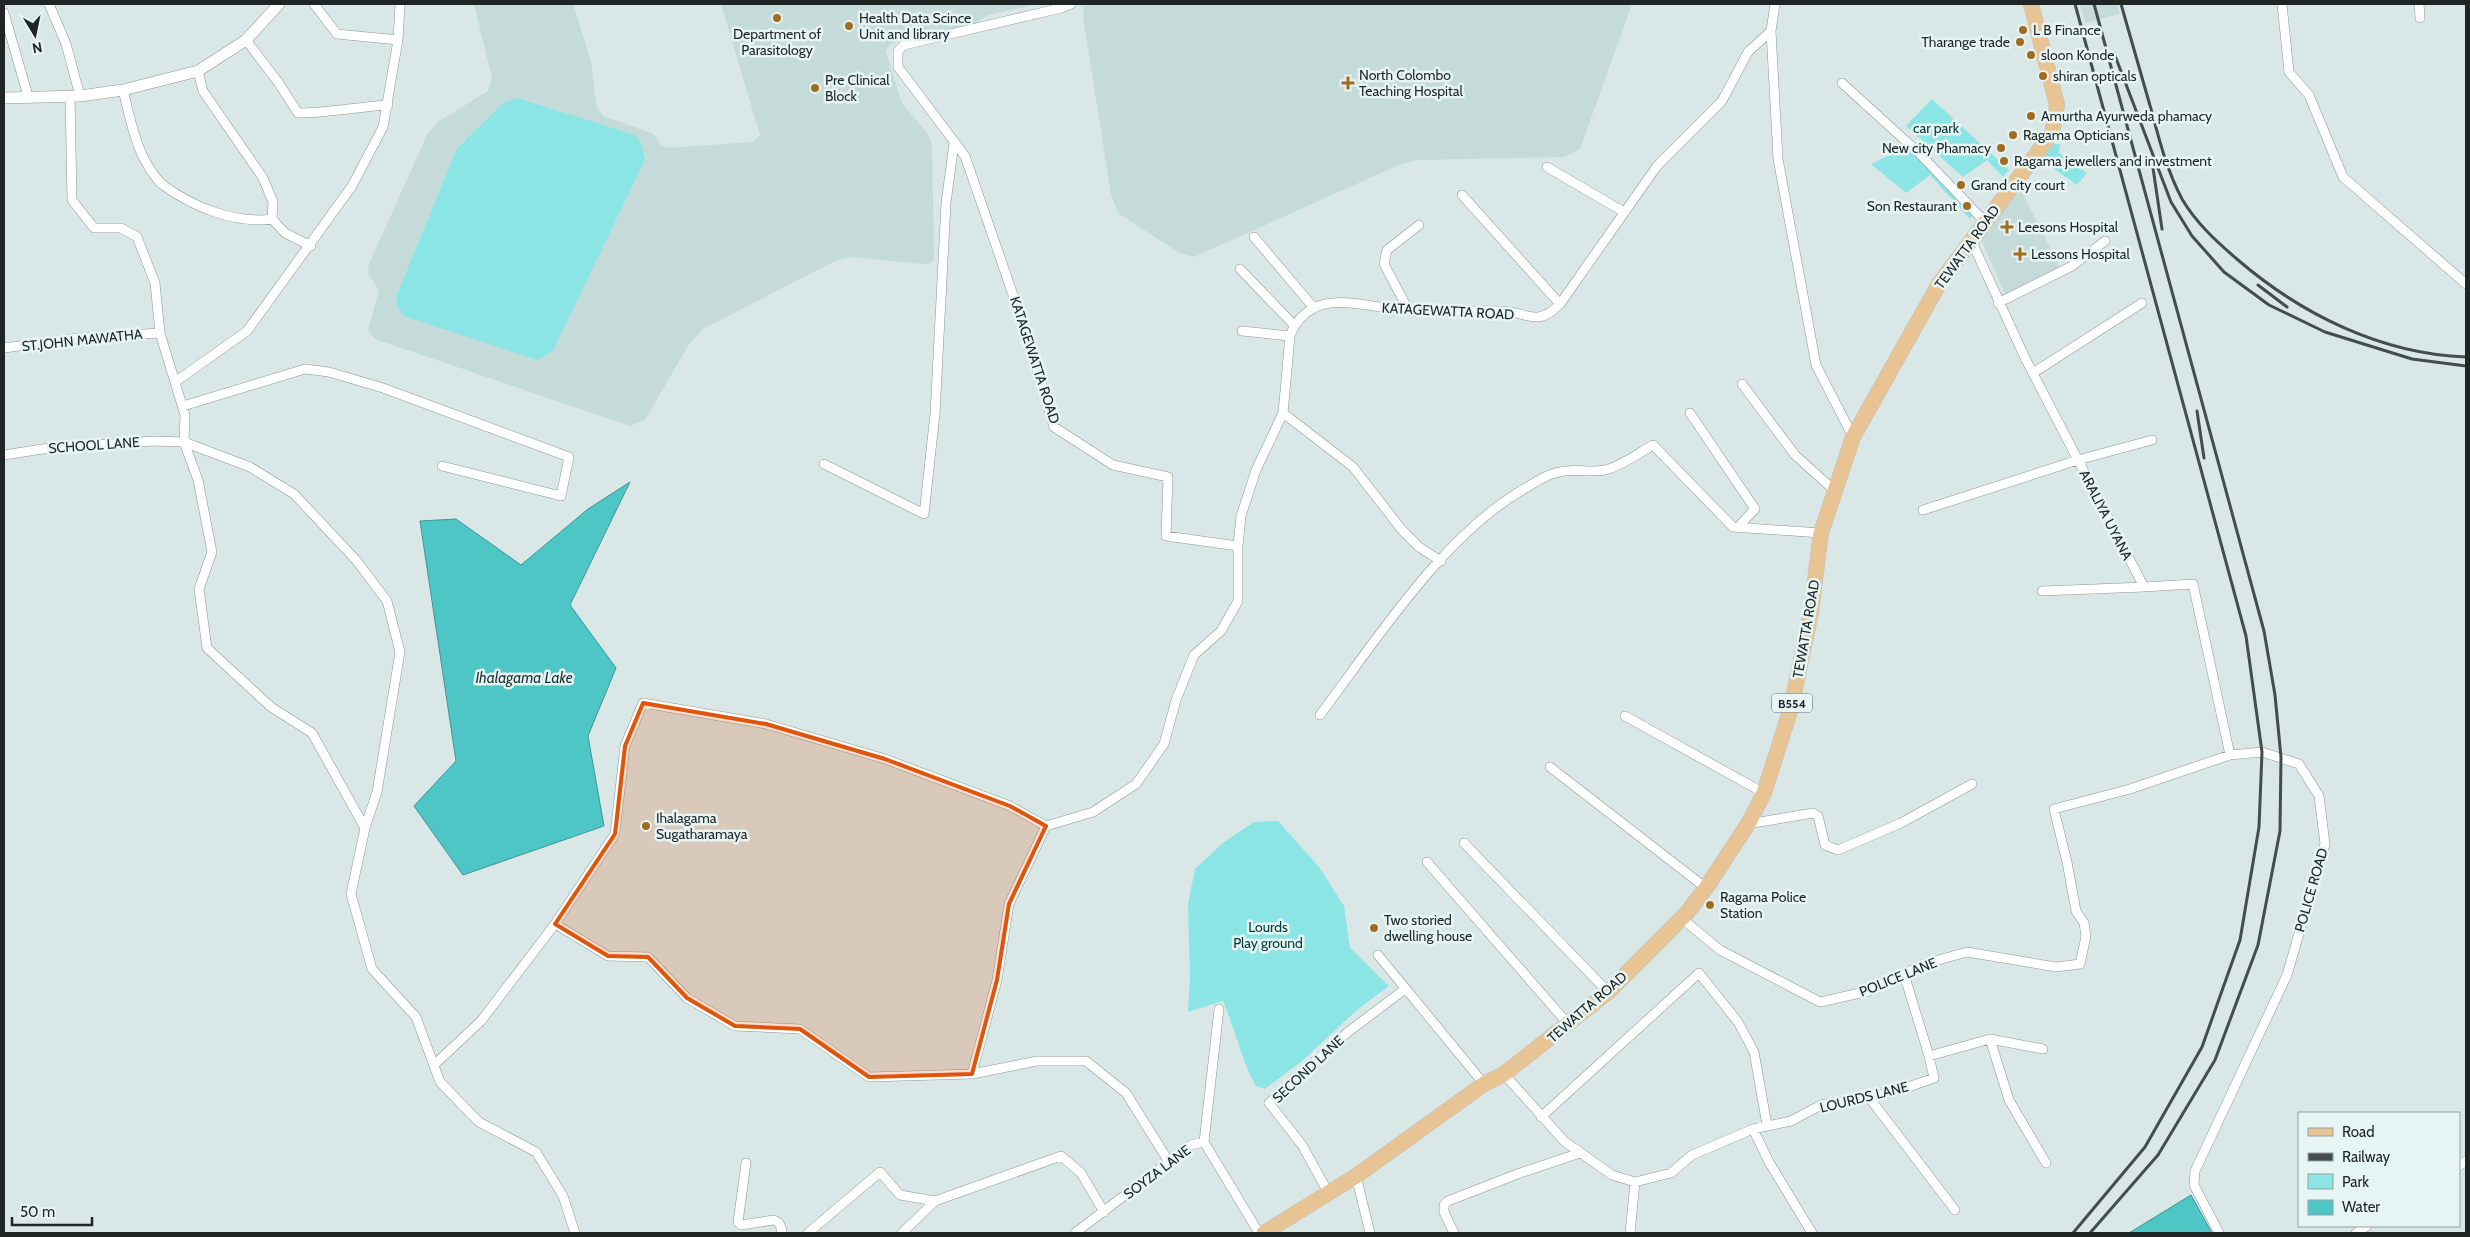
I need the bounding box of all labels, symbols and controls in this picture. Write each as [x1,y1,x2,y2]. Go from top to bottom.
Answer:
place label: Health Data Scince Unit and library [859,9,971,43]
north arrow [10,10,60,60]
marker: Department of Parasitology [771,12,783,24]
marker: Health Data Scince Unit and library [843,20,855,32]
place label: L B Finance [2033,21,2101,39]
marker: L B Finance [2017,24,2029,36]
place label: Department of Parasitology [733,25,821,59]
place label: Tharange trade [1921,33,2010,51]
marker: Tharange trade [2014,36,2026,48]
text: N [31,38,44,58]
place label: sloon Konde [2041,46,2114,64]
marker: sloon Konde [2025,49,2037,61]
place label: North Colombo Teaching Hospital [1359,66,1463,100]
place label: shiran opticals [2053,67,2137,85]
marker: shiran opticals [2037,70,2049,82]
place label: Pre Clinical Block [825,71,890,105]
marker: North Colombo Teaching Hospital [1341,76,1355,90]
marker: Pre Clinical Block [809,82,821,94]
place label: Amurtha Ayurweda phamacy [2041,107,2212,125]
marker: Amurtha Ayurweda phamacy [2025,110,2037,122]
park label: car park [1913,119,1960,137]
place label: Ragama Opticians [2023,126,2130,144]
marker: Ragama Opticians [2007,129,2019,141]
place label: New city Phamacy [1882,139,1991,157]
marker: New city Phamacy [1995,142,2007,154]
place label: Ragama jewellers and investment [2014,152,2212,170]
marker: Ragama jewellers and investment [1998,155,2010,167]
place label: Grand city court [1971,176,2065,194]
marker: Grand city court [1955,179,1967,191]
place label: Son Restaurant [1867,197,1957,215]
marker: Son Restaurant [1961,200,1973,212]
street label: TEWATTA ROAD [1930,201,2004,293]
place label: Leesons Hospital [2018,218,2119,236]
marker: Leesons Hospital [2000,220,2014,234]
place label: Lessons Hospital [2031,245,2130,263]
marker: Lessons Hospital [2013,247,2027,261]
street label: KATAGEWATTA ROAD [1006,294,1064,426]
street label: KATAGEWATTA ROAD [1381,299,1515,323]
street label: ST.JOHN MAWATHA [21,325,144,355]
street label: SCHOOL LANE [48,433,141,457]
street label: ARALIYA UYANA [2075,467,2137,564]
street label: TEWATTA ROAD [1788,578,1824,680]
water label: Ihalagama Lake [475,669,573,687]
road number: B554 [1772,694,1812,712]
place label: Ihalagama Sugatharamaya [656,809,748,843]
marker: Ihalagama Sugatharamaya [640,820,652,832]
street label: POLICE ROAD [2290,846,2332,934]
place label: Ragama Police Station [1720,888,1806,922]
marker: Ragama Police Station [1704,899,1716,911]
place label: Two storied dwelling house [1384,911,1472,945]
park label: Lourds Play ground [1233,918,1303,952]
marker: Two storied dwelling house [1368,922,1380,934]
street label: POLICE LANE [1857,953,1940,1001]
street label: TEWATTA ROAD [1544,968,1630,1046]
street label: SECOND LANE [1268,1031,1348,1107]
street label: LOURDS LANE [1818,1077,1910,1117]
legend [2298,1112,2460,1227]
text: Road [2342,1123,2375,1141]
street label: SOYZA LANE [1120,1141,1194,1203]
text: Railway [2342,1148,2391,1166]
text: Park [2342,1173,2369,1191]
scale bar [12,1194,92,1226]
text: Water [2342,1198,2380,1216]
text: 50 m [20,1203,55,1221]

